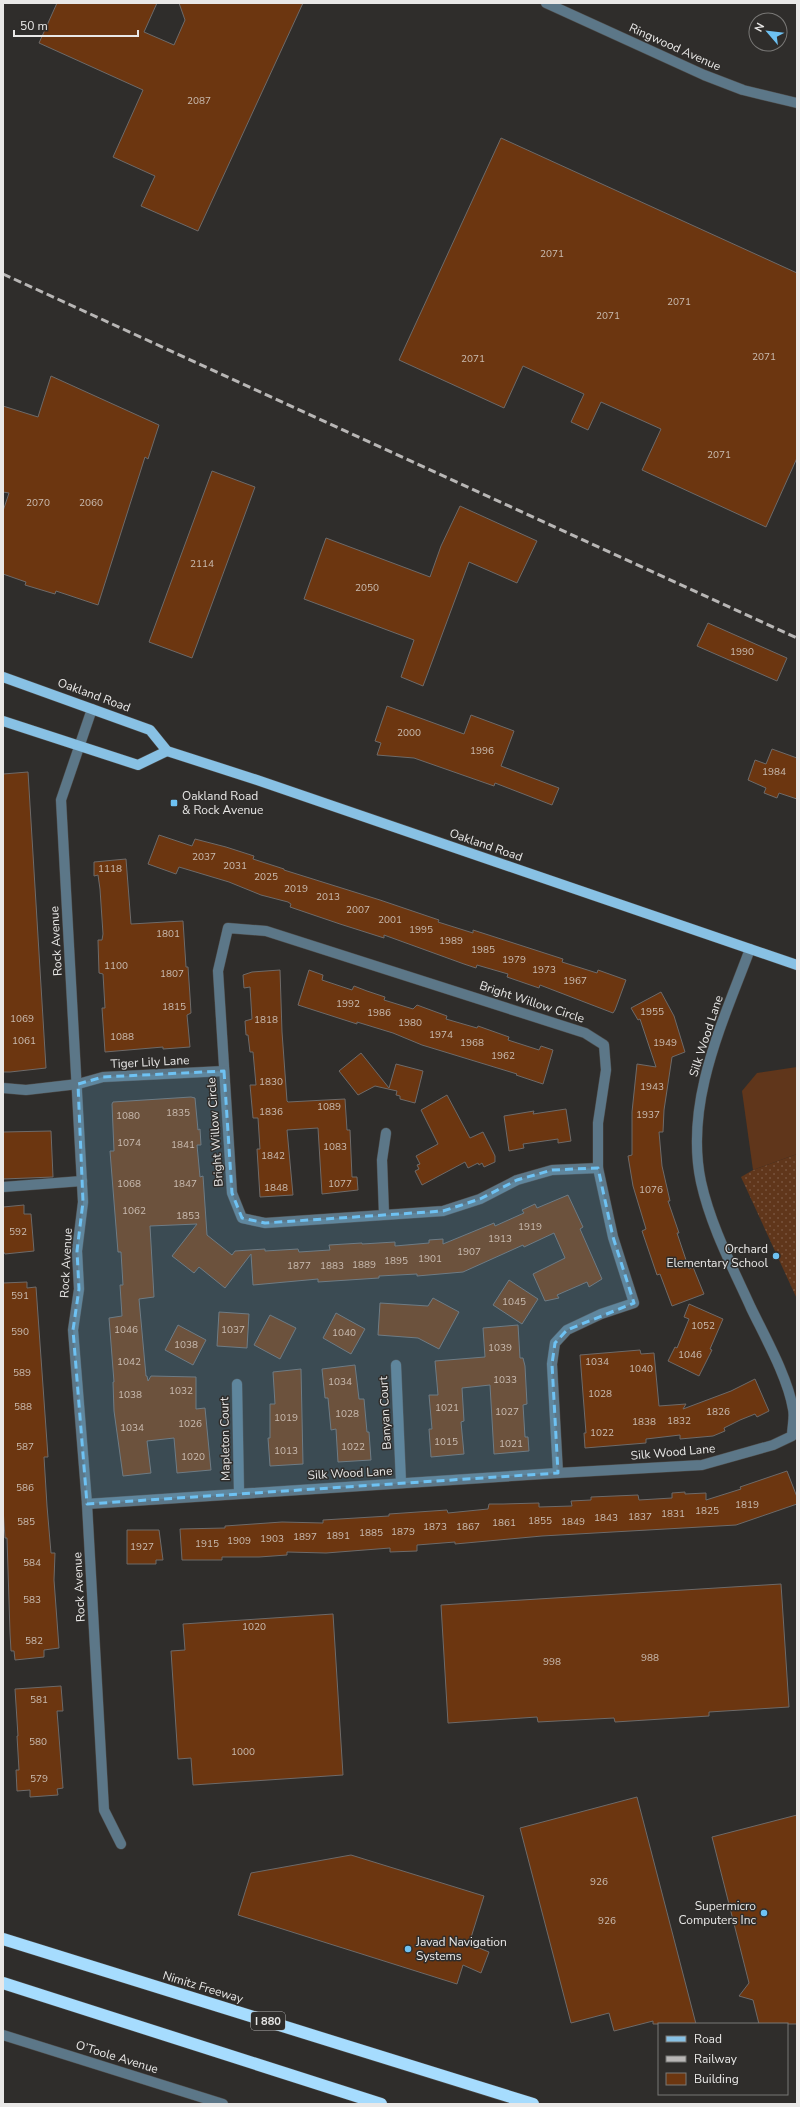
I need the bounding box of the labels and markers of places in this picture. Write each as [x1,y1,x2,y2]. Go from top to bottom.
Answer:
place label: Oakland Road & Rock Avenue [182,788,263,818]
marker: Oakland Road & Rock Avenue [169,798,179,808]
place label: Orchard Elementary School [667,1241,768,1271]
marker: Orchard Elementary School [771,1251,781,1261]
place label: Supermicro Computers Inc [679,1898,756,1928]
marker: Supermicro Computers Inc [759,1908,769,1918]
place label: Javad Navigation Systems [415,1934,507,1964]
marker: Javad Navigation Systems [403,1944,413,1954]

